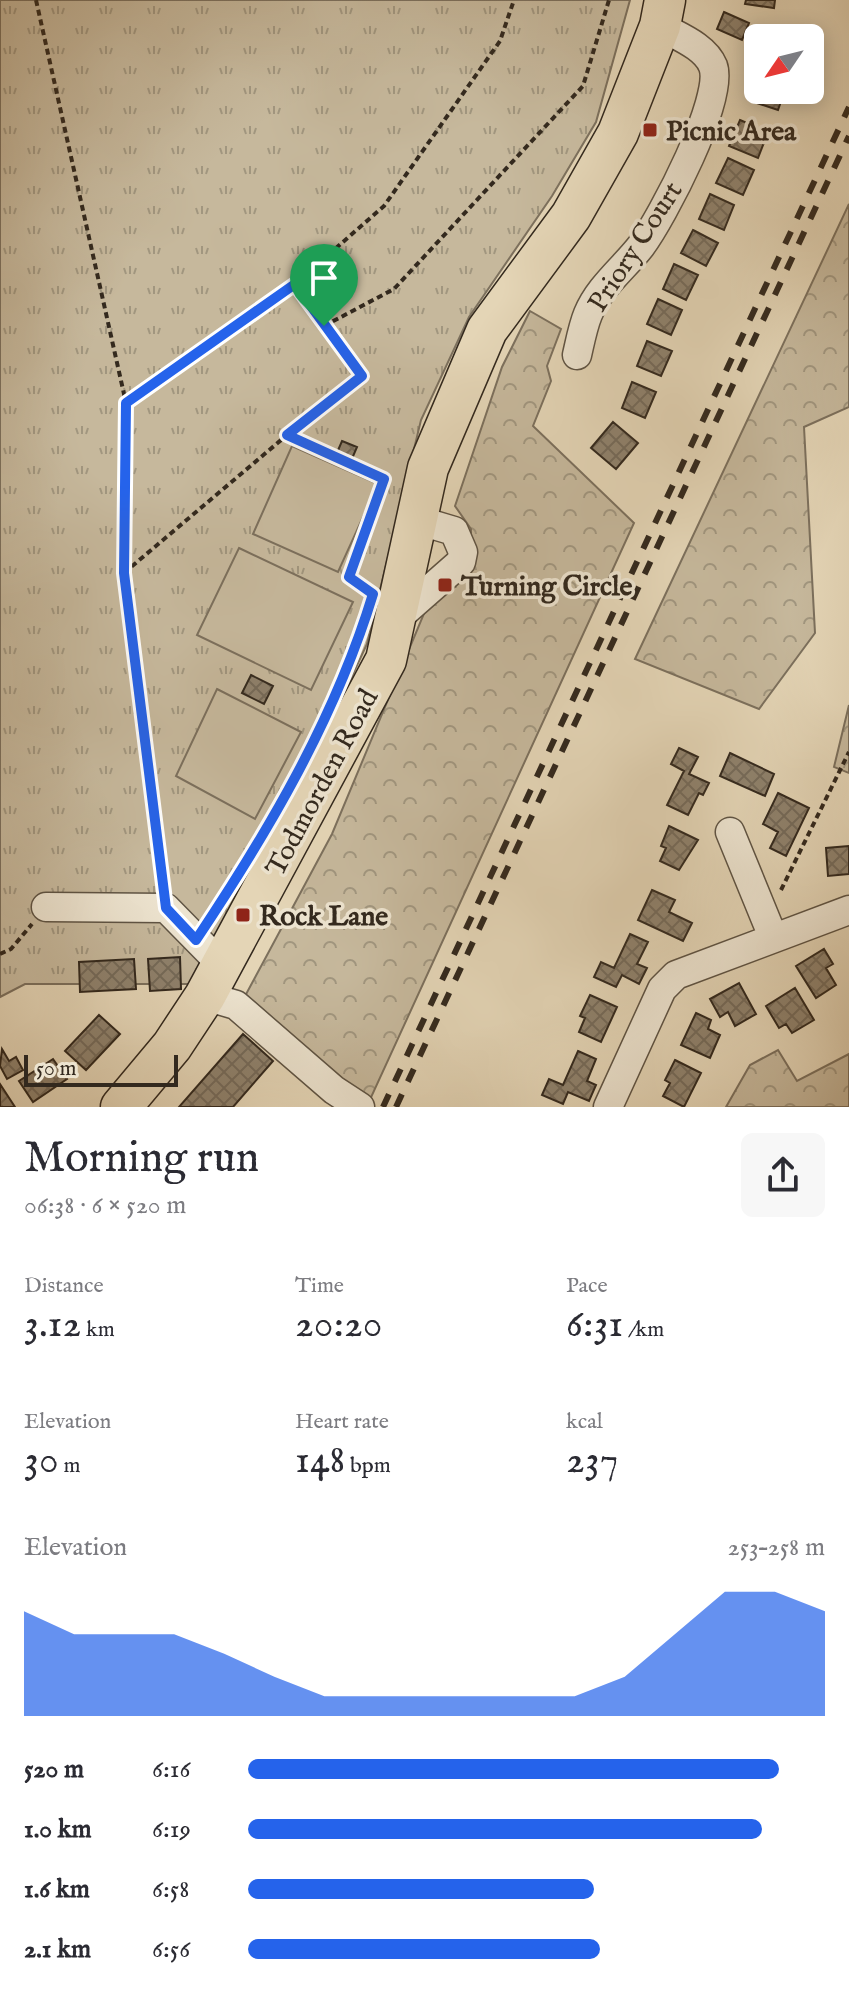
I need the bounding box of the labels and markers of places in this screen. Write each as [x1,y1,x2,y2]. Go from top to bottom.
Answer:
place label: Picnic Area [666,115,797,150]
marker: Picnic Area [641,121,659,139]
pin [290,244,358,326]
place label: Turning Circle [460,570,633,605]
marker: Turning Circle [436,576,454,594]
place label: Rock Lane [259,900,388,935]
marker: Rock Lane [234,906,252,924]

